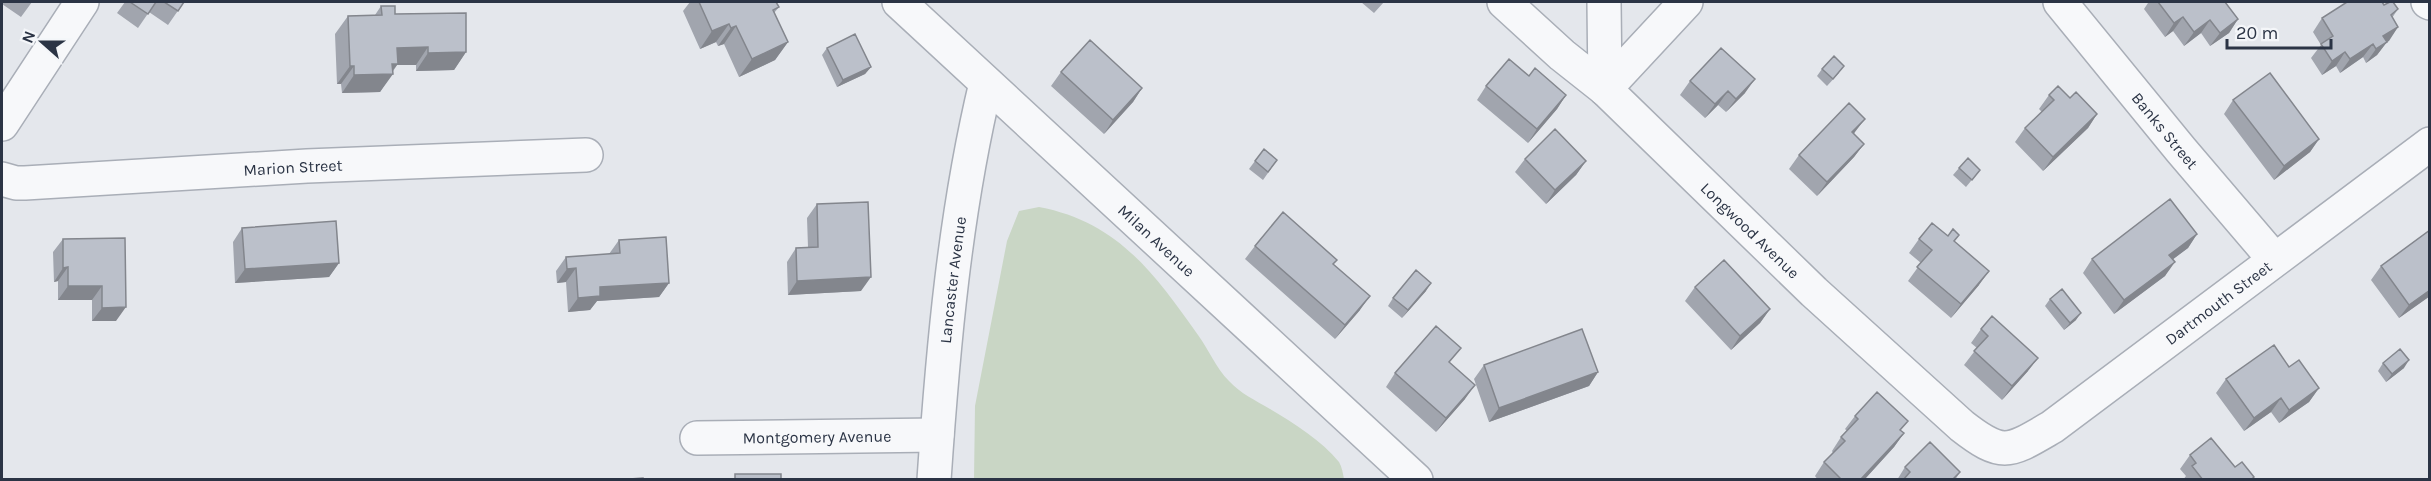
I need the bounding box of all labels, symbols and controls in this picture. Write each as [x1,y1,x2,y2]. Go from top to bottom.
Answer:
north arrow [12,12,72,72]
scale bar [2227,12,2330,50]
text: 20 m [2236,22,2278,44]
text: N [18,28,39,46]
street label: Banks Street [2128,88,2202,173]
street label: Marion Street [243,155,343,179]
street label: Longwood Avenue [1697,178,1804,282]
street label: Milan Avenue [1114,200,1199,280]
street label: Lancaster Avenue [935,215,970,344]
street label: Dartmouth Street [2161,257,2275,349]
street label: Montgomery Avenue [743,426,891,447]

